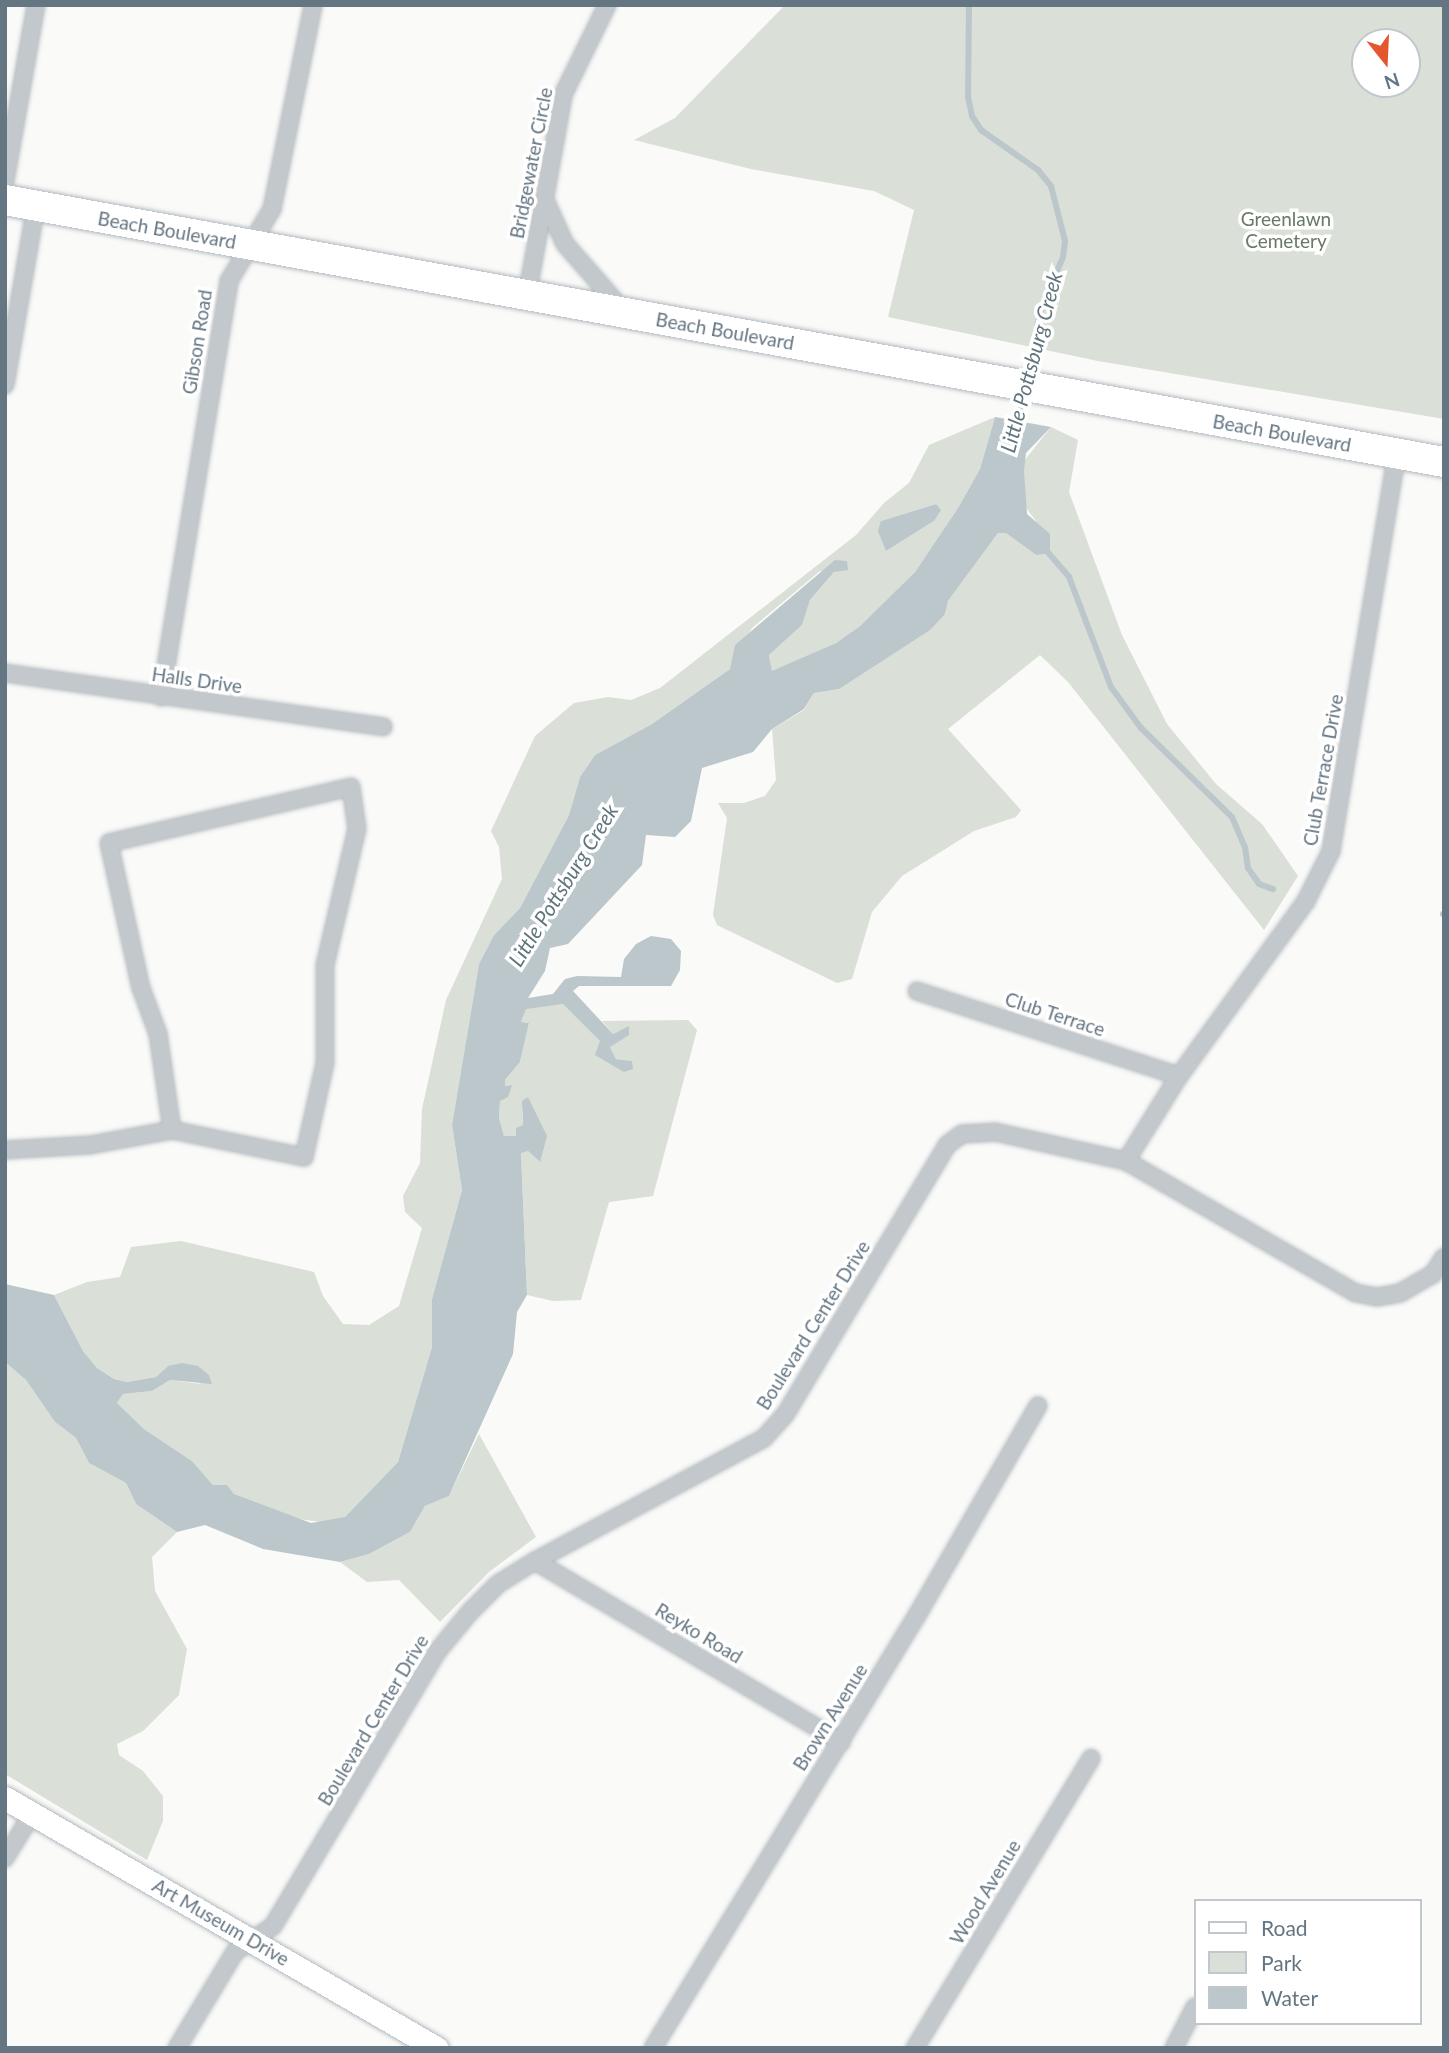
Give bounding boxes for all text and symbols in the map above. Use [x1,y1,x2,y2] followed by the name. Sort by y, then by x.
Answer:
[1351,28,1421,98] north arrow
[1382,68,1403,95] text: N
[505,85,557,241] street label: Bridgewater Circle
[96,207,238,253] street label: Beach Boulevard
[1241,208,1331,252] park label: Greenlawn Cemetery
[995,269,1067,455] water label: Little Pottsburg Creek
[177,288,217,396] street label: Gibson Road
[654,308,796,354] street label: Beach Boulevard
[1211,410,1353,456] street label: Beach Boulevard
[150,662,244,698] street label: Halls Drive
[1298,692,1348,848] street label: Club Terrace Drive
[503,799,623,971] water label: Little Pottsburg Creek
[1002,987,1108,1041] street label: Club Terrace
[751,1236,875,1414] street label: Boulevard Center Drive
[651,1598,747,1668] street label: Reyko Road
[313,1630,433,1810] street label: Boulevard Center Drive
[788,1659,872,1775] street label: Brown Avenue
[945,1835,1025,1949] street label: Wood Avenue
[149,1874,293,1970] street label: Art Museum Drive
[1194,1899,1421,2025] legend
[1261,1915,1308,1940] text: Road
[1261,1950,1302,1975] text: Park
[1261,1985,1318,2010] text: Water

